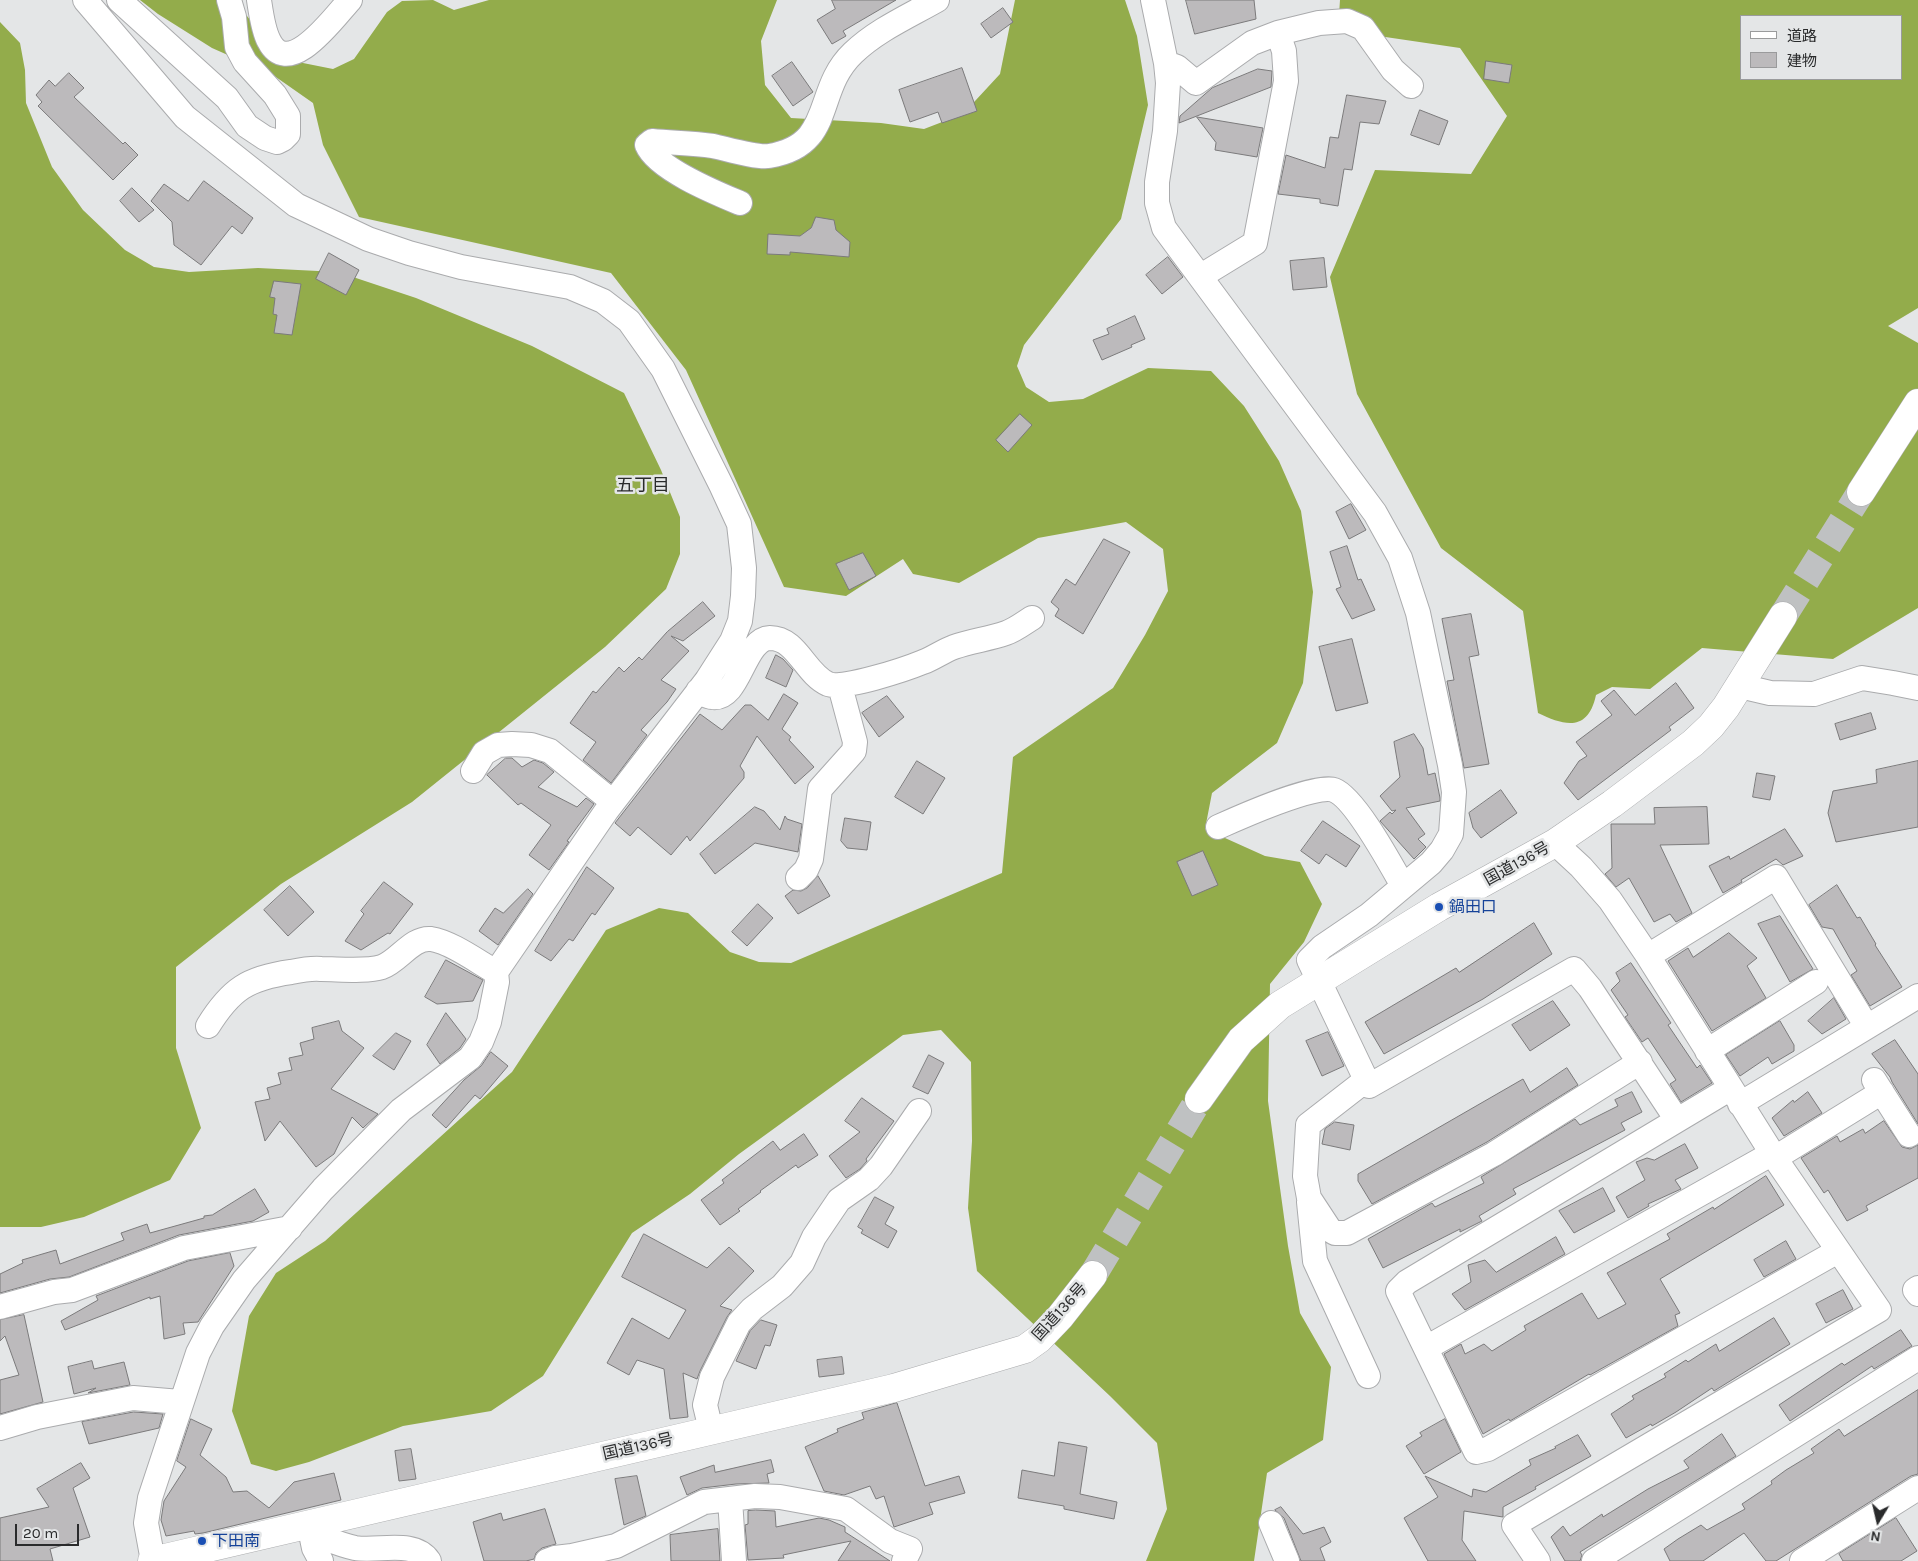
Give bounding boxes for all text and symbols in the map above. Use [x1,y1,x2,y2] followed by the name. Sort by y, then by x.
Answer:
[1740,15,1903,80] legend
[1787,27,1817,45] text: 道路
[1787,52,1817,70] text: 建物
[616,475,670,497] district label: 五丁目
[1481,838,1553,890] street label: 国道136号
[1449,897,1497,917] place label: 鍋田口
[1433,901,1445,913] marker: 鍋田口
[1029,1279,1091,1345] street label: 国道136号
[601,1430,675,1464] street label: 国道136号
[1853,1496,1903,1546] north arrow
[18,1514,81,1546] scale bar
[23,1524,58,1542] text: 20 m
[1869,1527,1882,1545] text: N
[212,1531,260,1551] place label: 下田南
[196,1535,208,1547] marker: 下田南

